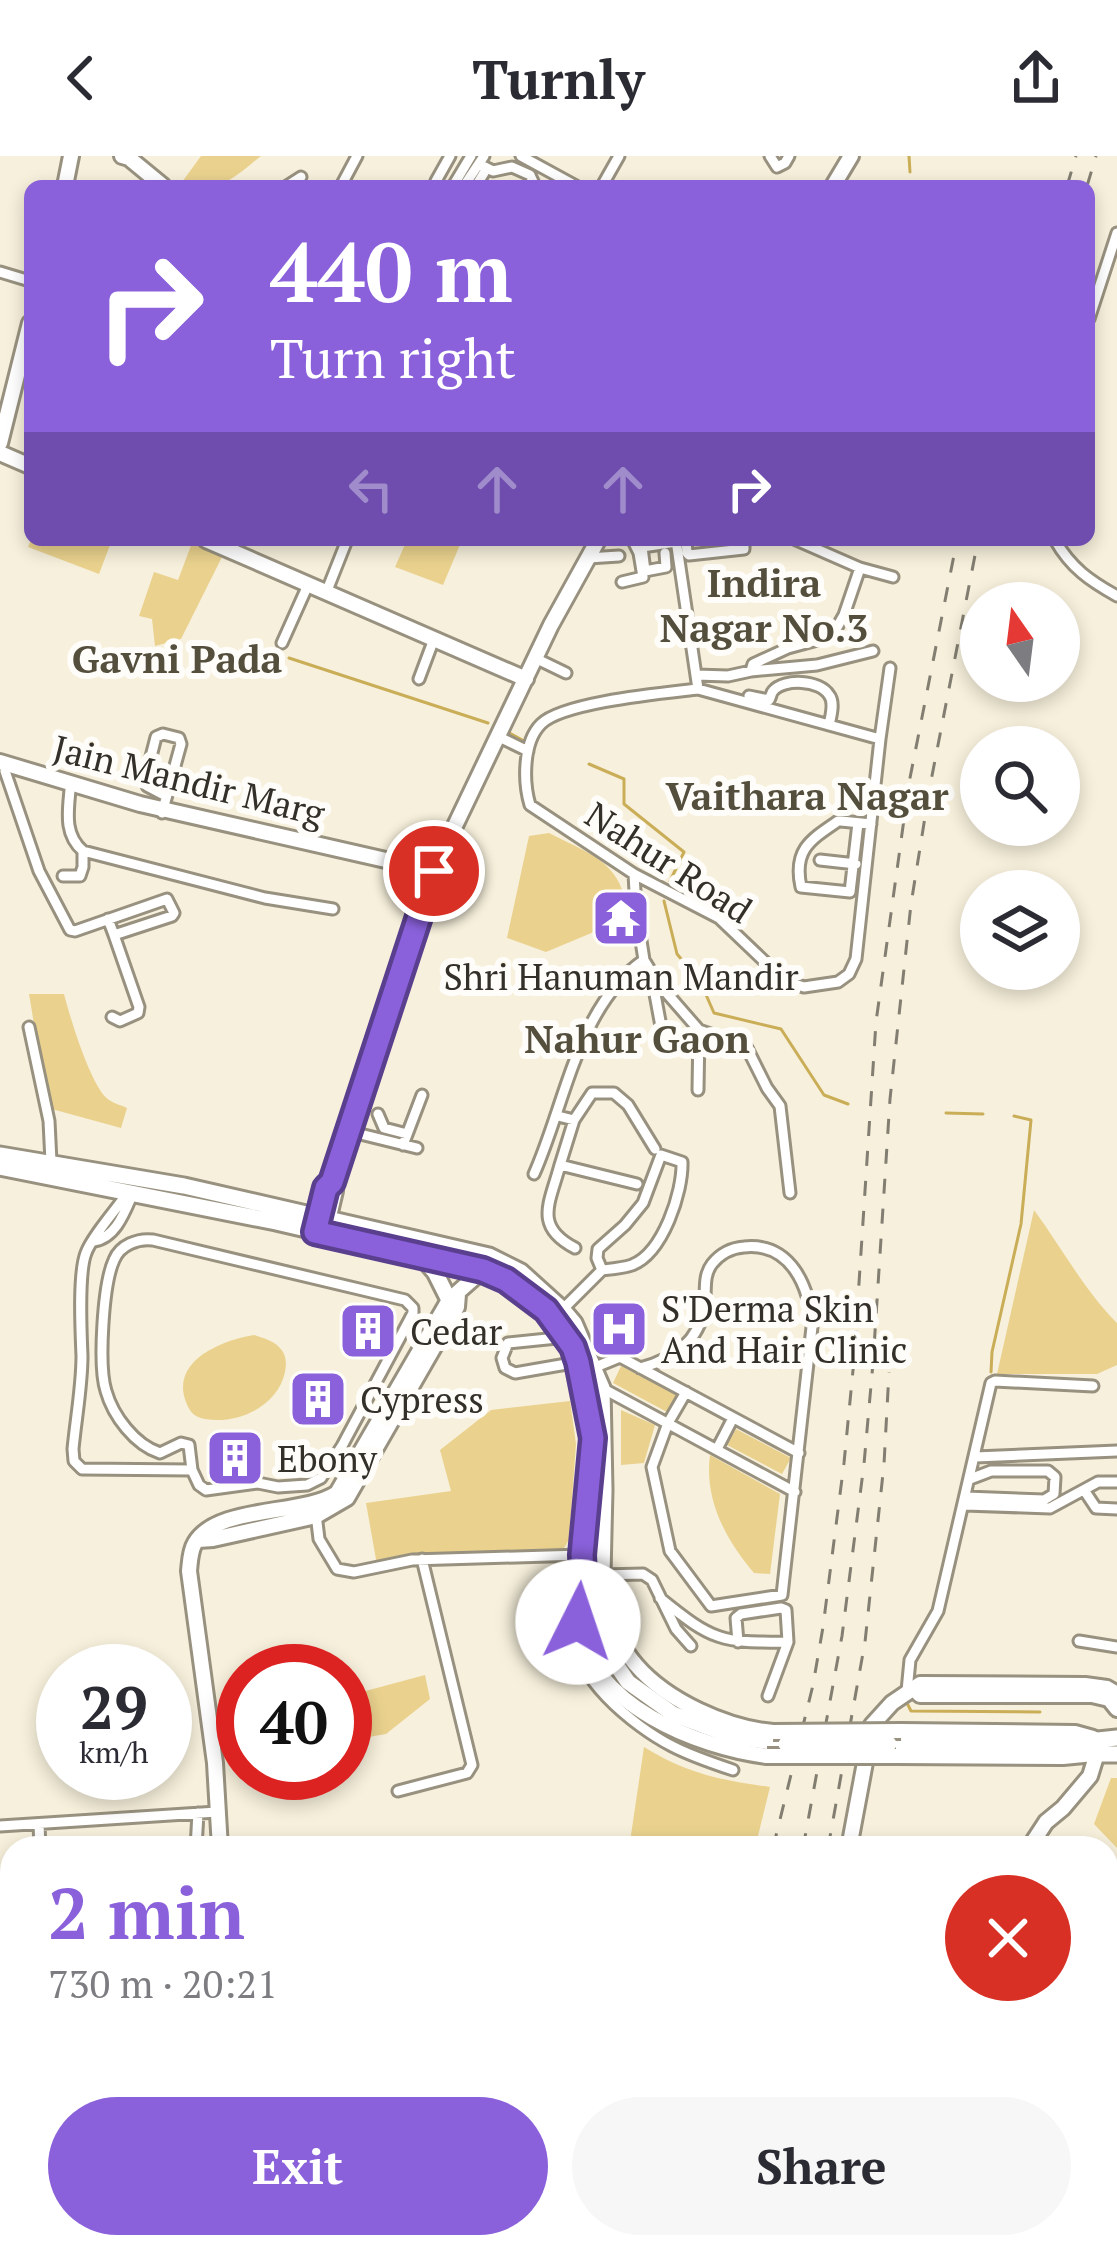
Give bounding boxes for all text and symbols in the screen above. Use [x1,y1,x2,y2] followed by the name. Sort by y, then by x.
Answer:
[472,43,645,114] text: Turnly
[48,45,114,111] icon: back
[1003,45,1069,111] icon: share
[270,215,513,326] text: 440 m
[72,228,228,384] icon: right
[270,322,516,393] text: Turn right
[338,456,404,522] icon: left
[464,456,530,522] icon: ahead
[590,456,656,522] icon: ahead
[716,456,782,522] icon: right
[660,556,868,653] district label: Indira Nagar No.3
[960,582,1080,702] north arrow
[960,582,1080,990] map controls
[72,632,283,684] district label: Gavni Pada
[49,724,330,837] street label: Jain Mandir Marg
[960,726,1080,846] button: search
[666,769,949,821] district label: Vaithara Nagar
[577,791,761,933] street label: Nahur Road
[383,820,485,922] pin
[401,838,467,904] icon: arrive
[960,870,1080,990] button: layers
[590,887,652,949] temple icon: Shri Hanuman Mandir
[443,953,799,1000] place label: Shri Hanuman Mandir
[524,1012,750,1064] district label: Nahur Gaon
[661,1285,907,1373] place label: S'Derma Skin And Hair Clinic
[588,1298,650,1360] hospital icon: S'Derma Skin And Hair Clinic
[337,1300,399,1362] building icon: Cedar
[410,1308,503,1355] place label: Cedar
[287,1368,349,1430] building icon: Cypress
[360,1376,484,1423] place label: Cypress
[204,1427,266,1489] building icon: Ebony
[277,1435,378,1482] place label: Ebony
[515,1559,641,1685] position arrow
[216,1644,372,1800] speed limit sign: 40
[80,1667,148,1746] text: 29
[79,1732,149,1772] text: km/h
[48,1864,245,1960] text: 2 min
[945,1875,1071,2001] button: close
[48,1957,278,2009] text: 730 m · 20:21
[48,2097,548,2235] button: Exit
[572,2097,1071,2235] button: Share

